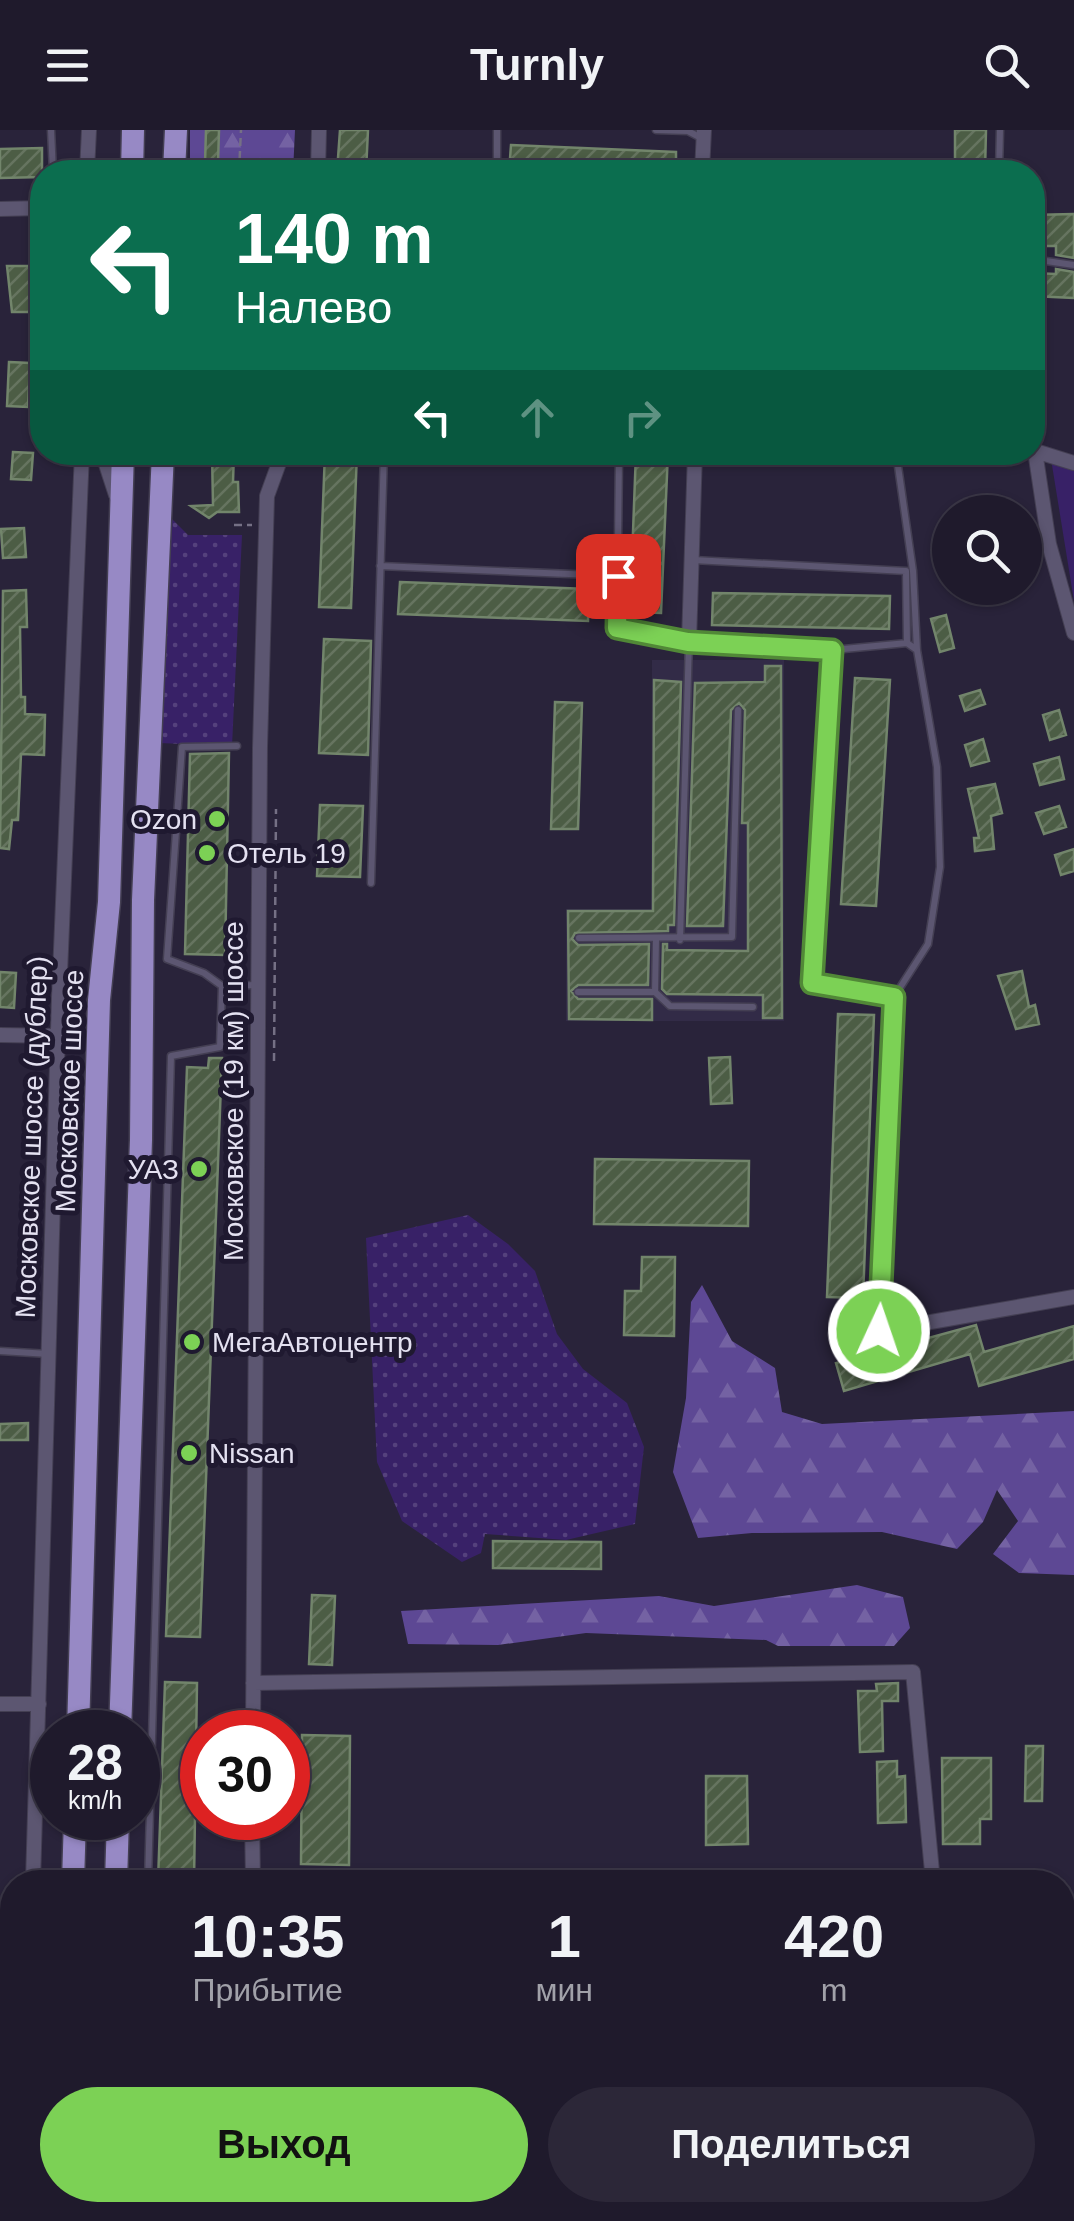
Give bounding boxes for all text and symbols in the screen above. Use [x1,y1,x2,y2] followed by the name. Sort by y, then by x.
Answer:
[40,38,95,93] icon: menu
[979,38,1034,93] icon: search
[470,39,604,90] text: Turnly
[70,200,200,330] icon: left
[235,200,433,278] text: 140 m
[235,282,392,333] text: Налево
[405,390,460,445] icon: left
[510,390,565,445] icon: ahead
[615,390,670,445] icon: right
[932,495,1042,605] map controls
[932,495,1042,605] button: search
[576,534,661,619] pin
[591,549,646,604] icon: arrive
[130,804,197,835] place label: Ozon
[206,808,228,830] marker: Ozon
[227,838,346,869] place label: Отель 19
[196,842,218,864] marker: Отель 19
[218,921,249,1261] street label: Московское (19 км) шоссе
[10,955,53,1319] street label: Московское шоссе (дублер)
[50,969,89,1213] street label: Московское шоссе
[128,1154,179,1185] place label: УАЗ
[188,1158,210,1180] marker: УАЗ
[827,1279,931,1383] position arrow
[212,1327,413,1358] place label: МегаАвтоцентр
[181,1331,203,1353] marker: МегаАвтоцентр
[209,1438,295,1469] place label: Nissan
[178,1442,200,1464] marker: Nissan
[180,1710,310,1840] speed limit sign: 30
[67,1735,123,1791] text: 28
[68,1786,122,1814] text: km/h
[191,1903,344,1970] text: 10:35
[547,1903,581,1970] text: 1
[784,1903,884,1970] text: 420
[193,1972,343,2008] text: Прибытие
[535,1972,593,2008] text: мин
[821,1972,847,2008] text: m
[40,2087,528,2202] button: Выход
[548,2087,1035,2202] button: Поделиться

